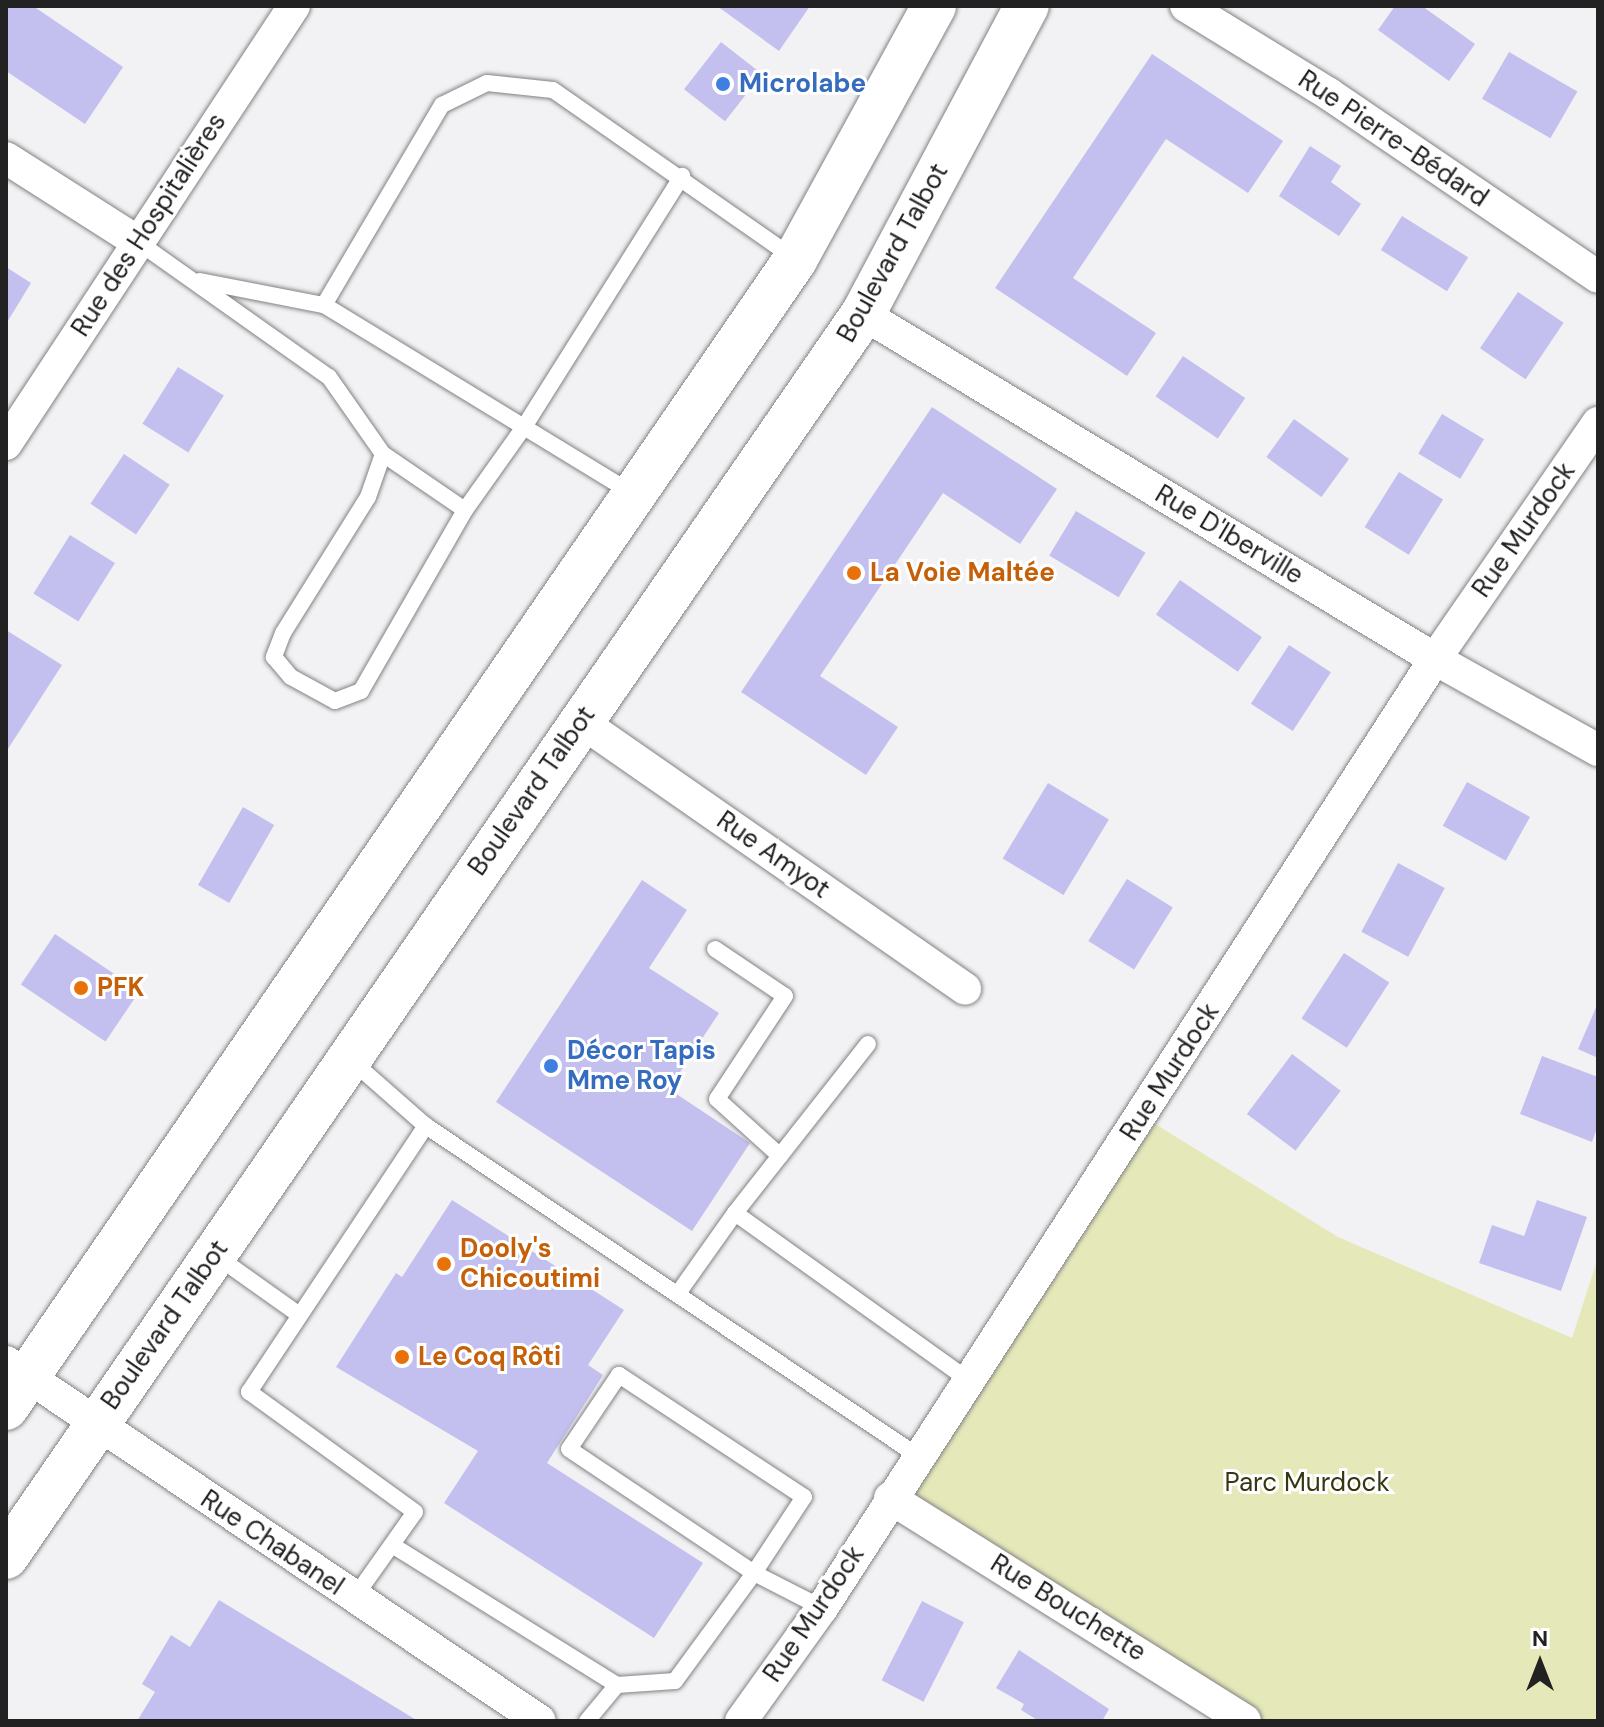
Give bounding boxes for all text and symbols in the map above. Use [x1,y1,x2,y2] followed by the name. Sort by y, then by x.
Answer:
[1292,64,1494,214] street label: Rue Pierre-Bédard
[739,68,866,100] place label: Microlabe
[714,75,732,93] marker: Microlabe
[65,108,233,342] street label: Rue des Hospitalières
[831,158,955,348] street label: Boulevard Talbot
[1466,456,1582,604] street label: Rue Murdock
[1149,479,1309,591] street label: Rue D'Iberville
[870,557,1055,589] place label: La Voie Maltée
[845,564,863,582] marker: La Voie Maltée
[462,700,602,882] street label: Boulevard Talbot
[711,805,835,905] street label: Rue Amyot
[97,972,144,1004] place label: PFK
[72,979,90,997] marker: PFK
[1114,997,1226,1147] street label: Rue Murdock
[567,1035,716,1096] place label: Décor Tapis Mme Roy
[542,1057,560,1075] marker: Décor Tapis Mme Roy
[460,1233,600,1294] place label: Dooly's Chicoutimi
[95,1234,235,1416] street label: Boulevard Talbot
[435,1255,453,1273] marker: Dooly's Chicoutimi
[418,1341,561,1373] place label: Le Coq Rôti
[393,1348,411,1366] marker: Le Coq Rôti
[1224,1467,1390,1499] park label: Parc Murdock
[195,1484,349,1602] street label: Rue Chabanel
[757,1540,871,1688] street label: Rue Murdock
[985,1548,1151,1668] street label: Rue Bouchette
[1500,1623,1580,1703] north arrow
[1532,1624,1548,1653] text: N

